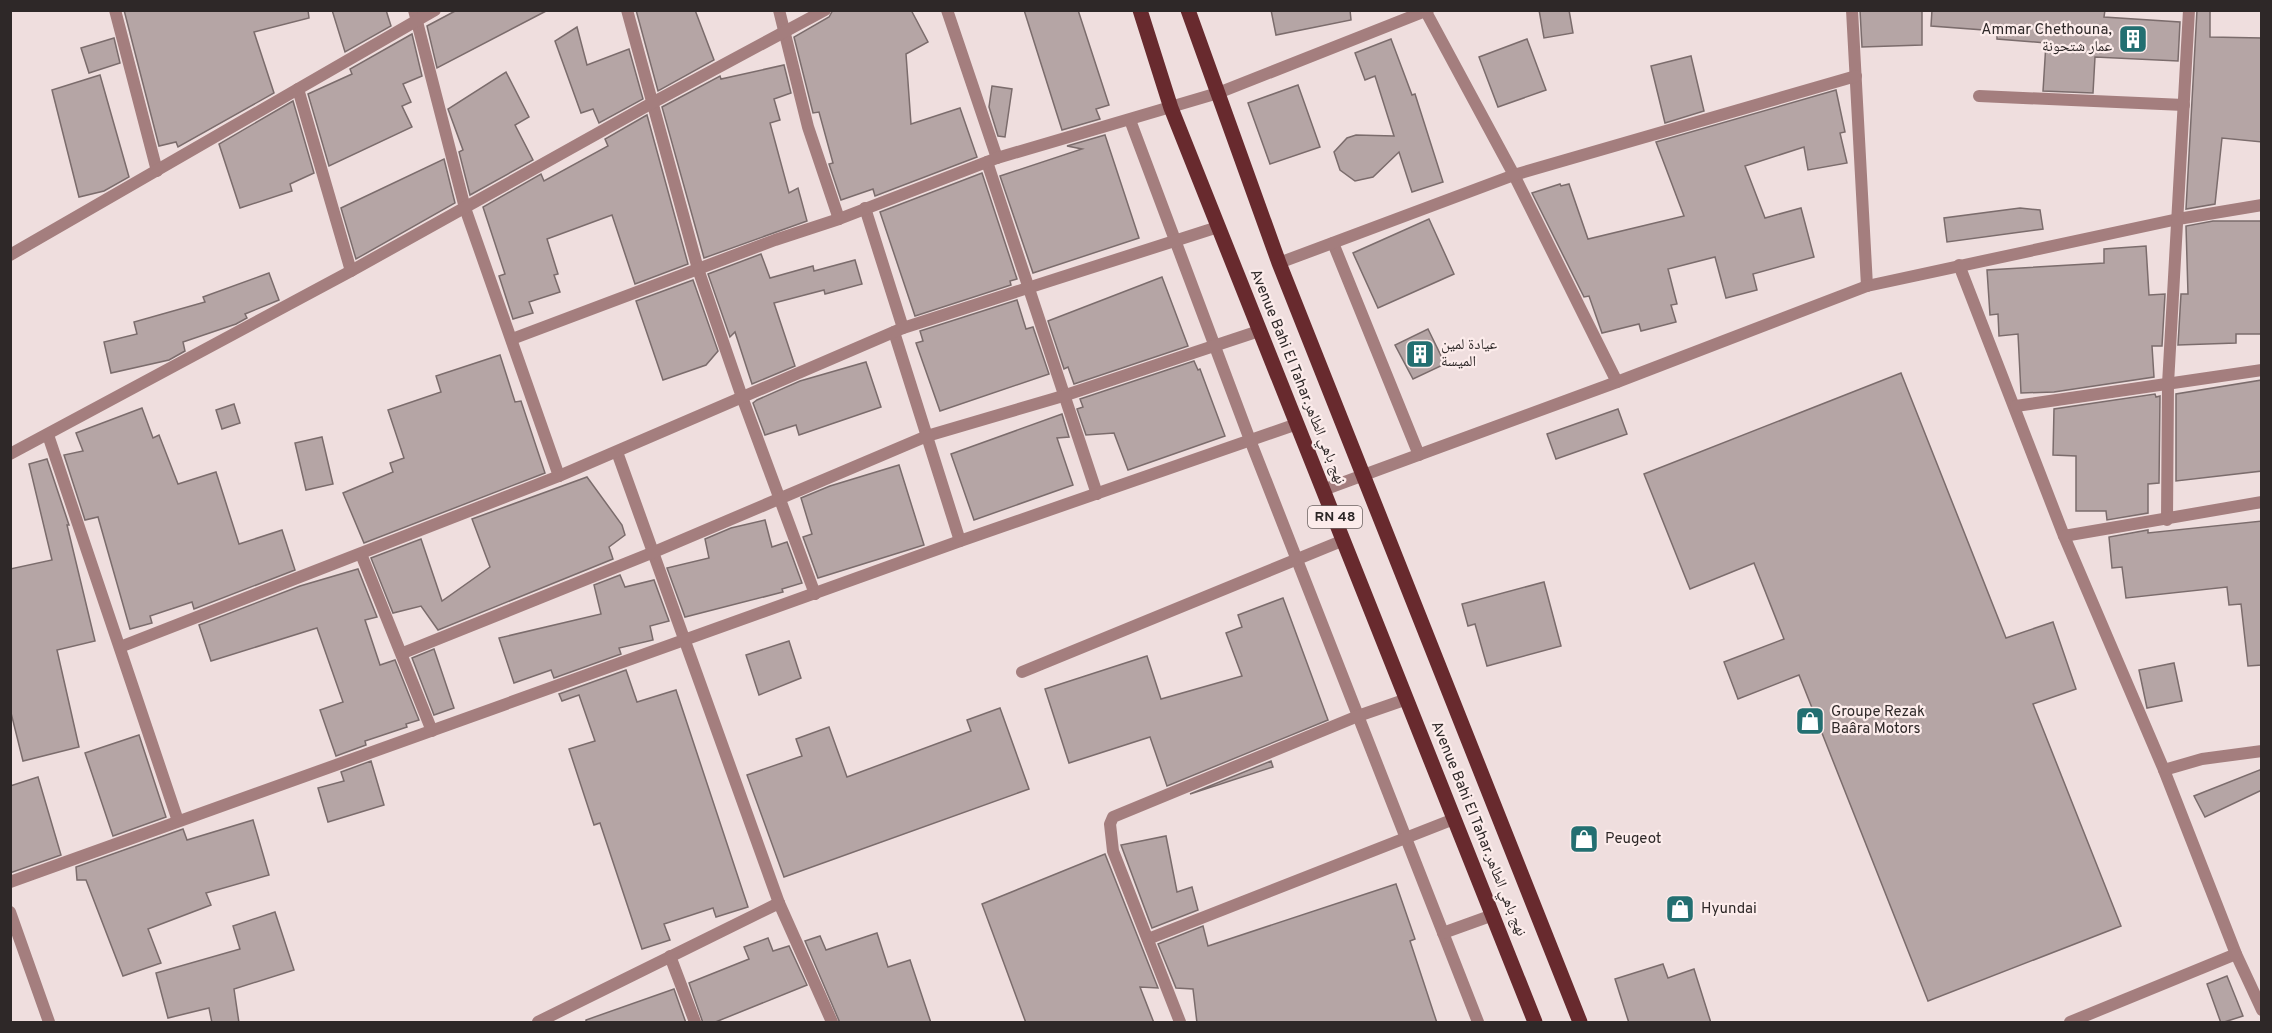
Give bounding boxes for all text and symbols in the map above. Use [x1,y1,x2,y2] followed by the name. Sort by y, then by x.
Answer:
[1981,21,2112,57] place label: Ammar Chethouna, عمار شتحونة
[2117,23,2149,55] building icon: Ammar Chethouna, عمار شتحونة
[1244,267,1349,488] street label: Avenue Bahi El Tahar,نهج باهي الطاهر
[1441,336,1498,372] place label: عيادة لمين الميسة
[1404,338,1436,370] building icon: عيادة لمين الميسة
[1308,506,1362,528] road number: RN 48
[1831,703,1925,739] place label: Groupe Rezak Baâra Motors
[1794,705,1826,737] shop icon: Groupe Rezak Baâra Motors
[1425,719,1530,940] street label: Avenue Bahi El Tahar,نهج باهي الطاهر
[1568,823,1600,855] shop icon: Peugeot
[1605,830,1662,849] place label: Peugeot
[1664,893,1696,925] shop icon: Hyundai
[1701,900,1757,919] place label: Hyundai

